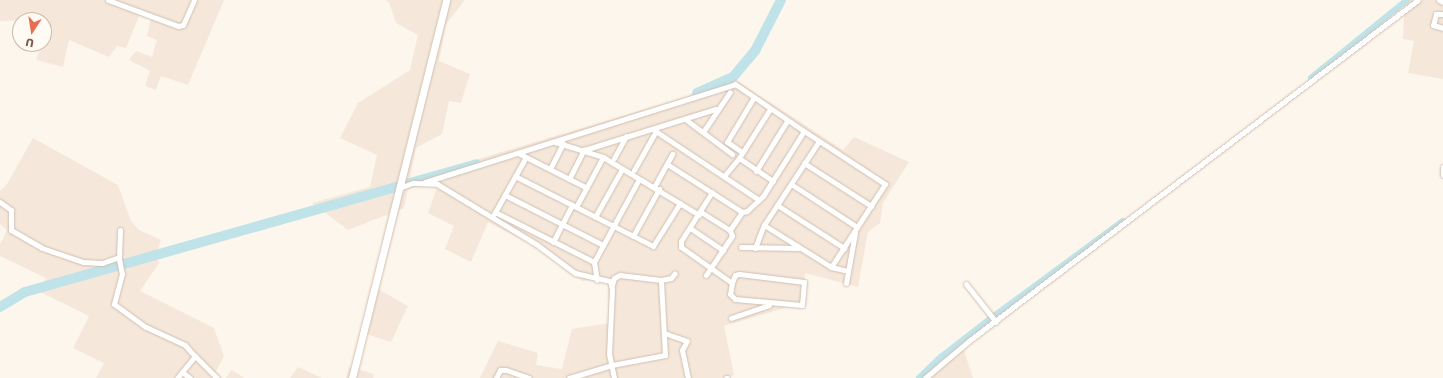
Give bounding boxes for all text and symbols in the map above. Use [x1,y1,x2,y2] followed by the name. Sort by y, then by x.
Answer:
[12,12,52,52] north arrow
[24,36,35,50] text: U

